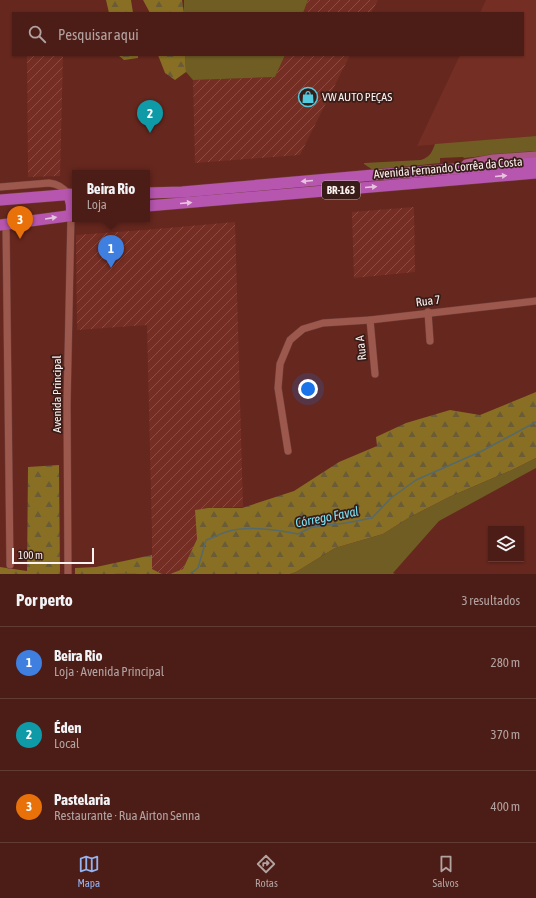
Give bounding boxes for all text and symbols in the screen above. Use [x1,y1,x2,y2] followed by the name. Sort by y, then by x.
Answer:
[12,12,524,56] search box
[26,23,48,45] icon: search
[58,26,139,43] text: Pesquisar aqui
[297,86,319,108] shop icon: VW AUTO PEÇAS
[322,90,392,104] place label: VW AUTO PEÇAS
[137,100,163,133] pin: 2
[373,155,523,181] street label: Avenida Fernando Corrêa da Costa
[72,170,150,222] popup
[495,173,507,180] one-way arrow
[301,178,313,184] one-way arrow
[87,180,135,197] text: Beira Rio
[322,181,360,199] road number: BR-163
[365,184,377,190] one-way arrow
[87,197,107,212] text: Loja
[180,199,192,206] one-way arrow
[7,206,33,239] pin: 3
[45,215,57,221] one-way arrow
[98,235,124,268] pin: 1
[415,293,441,309] street label: Rua 7
[353,335,369,361] street label: Rua A
[50,355,64,433] street label: Avenida Principal
[298,379,318,399] your location
[294,503,360,531] water label: Córrego Faval
[488,526,524,562] map controls
[488,526,524,562] button: layers
[12,546,94,565] scale bar
[18,549,43,561] text: 100 m
[16,590,73,610] text: Por perto
[461,593,520,608] text: 3 resultados
[54,647,103,664] text: Beira Rio
[26,655,32,670] text: 1
[491,655,520,670] text: 280 m
[54,664,164,679] text: Loja · Avenida Principal
[54,719,82,736] text: Éden
[26,727,32,742] text: 2
[491,727,520,742] text: 370 m
[54,736,79,751] text: Local
[54,791,110,808] text: Pastelaria
[26,799,32,814] text: 3
[491,799,520,814] text: 400 m
[54,808,200,823] text: Restaurante · Rua Airton Senna
[77,853,100,889] tab: Mapa
[255,853,278,889] tab: Rotas
[433,853,459,889] tab: Salvos

